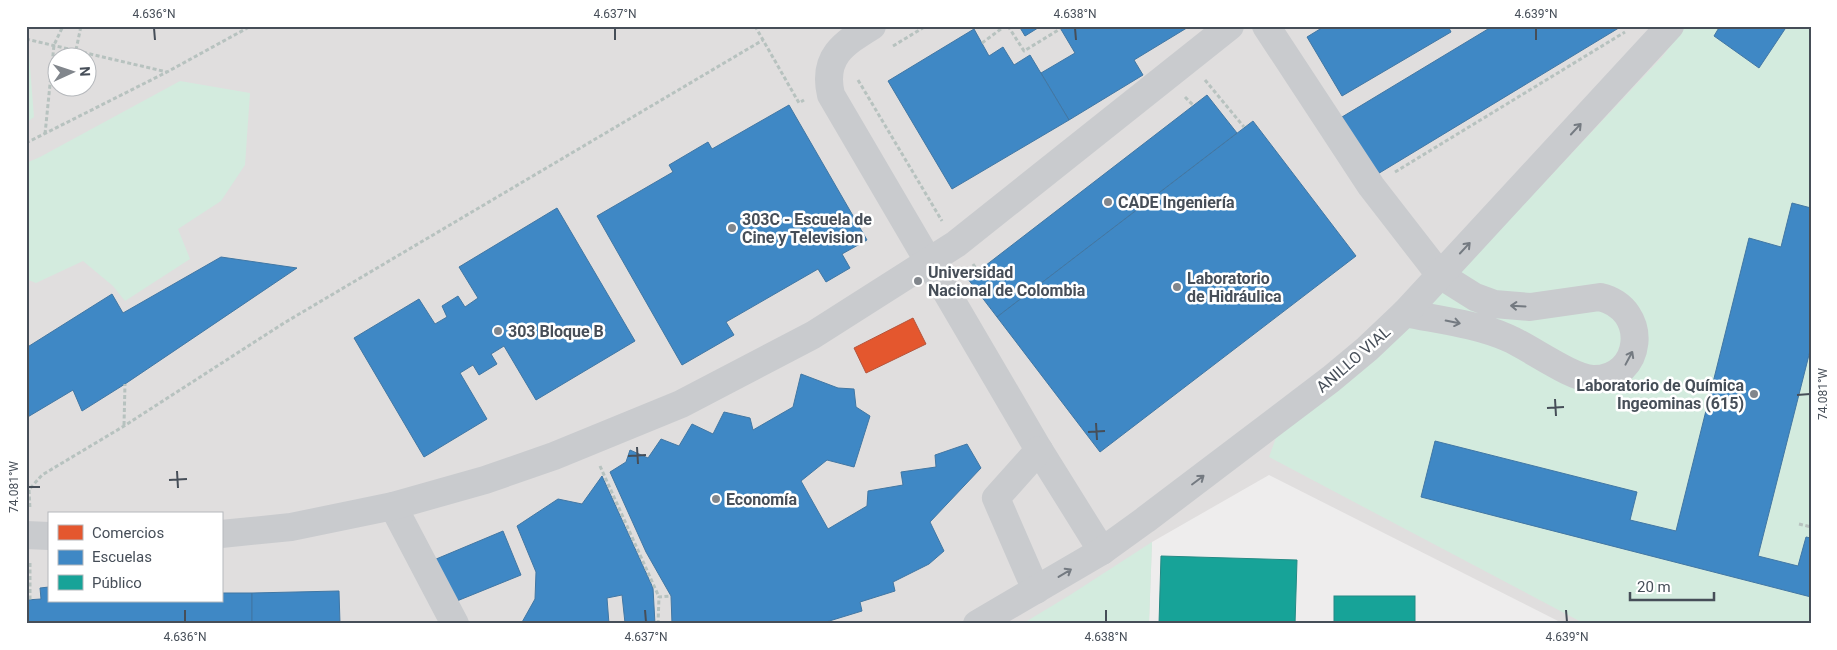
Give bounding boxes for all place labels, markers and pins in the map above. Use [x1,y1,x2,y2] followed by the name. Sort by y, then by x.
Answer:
[1118,193,1235,212] place label: CADE Ingeniería
[1102,196,1114,208] marker: CADE Ingeniería
[742,210,872,247] place label: 303C - Escuela de Cine y Television
[726,222,738,234] marker: 303C - Escuela de Cine y Television
[928,263,1086,300] place label: Universidad Nacional de Colombia
[1187,269,1282,306] place label: Laboratorio de Hidráulica
[912,275,924,287] marker: Universidad Nacional de Colombia
[1171,281,1183,293] marker: Laboratorio de Hidráulica
[508,322,604,341] place label: 303 Bloque B
[492,325,504,337] marker: 303 Bloque B
[1576,376,1744,413] place label: Laboratorio de Química Ingeominas (615)
[1748,388,1760,400] marker: Laboratorio de Química Ingeominas (615)
[726,490,797,509] place label: Economía
[710,493,722,505] marker: Economía

